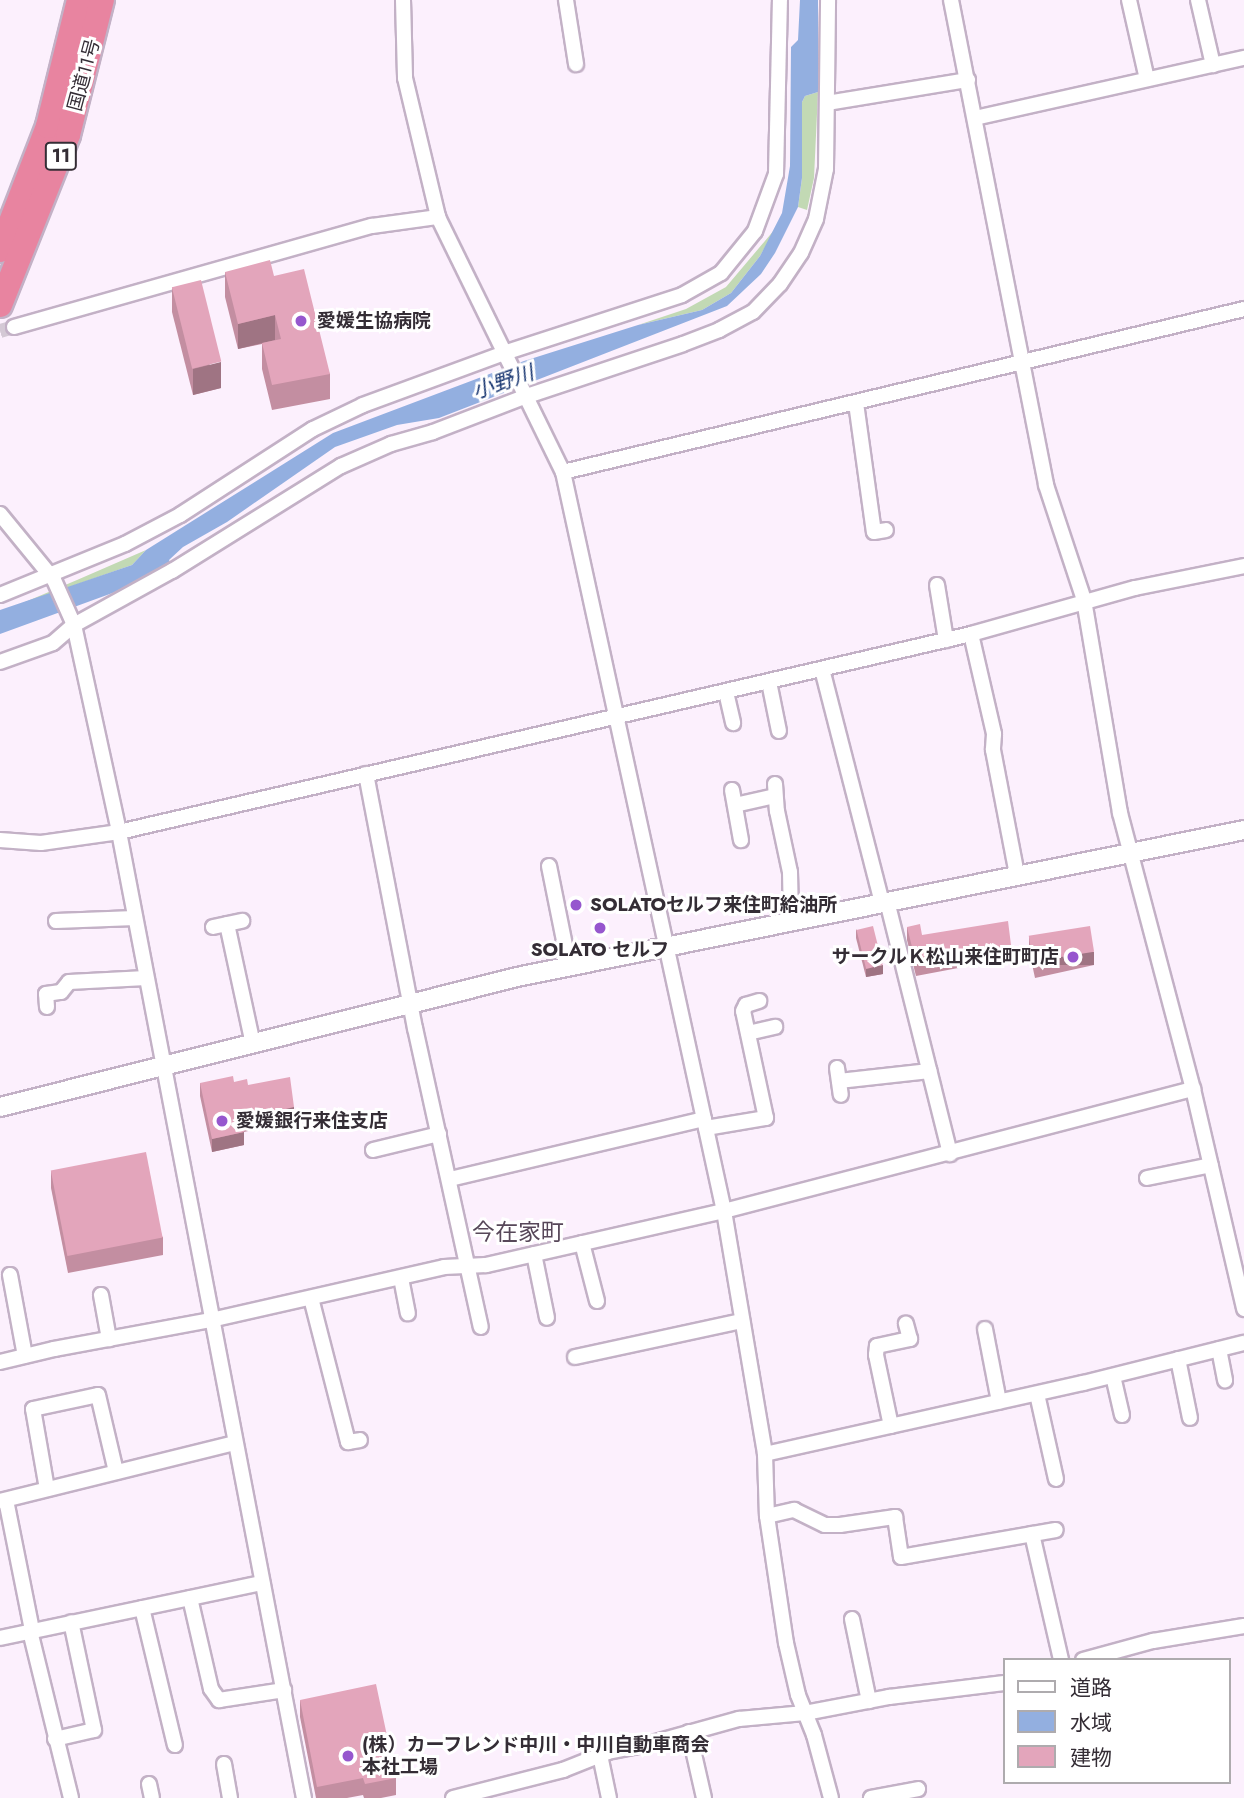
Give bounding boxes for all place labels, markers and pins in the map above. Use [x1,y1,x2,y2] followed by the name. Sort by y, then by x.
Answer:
[317,310,431,332] place label: 愛媛生協病院
[291,311,311,331] marker: 愛媛生協病院
[590,894,837,916] place label: SOLATOセルフ来住町給油所
[568,897,584,913] marker: SOLATOセルフ来住町給油所
[592,920,608,936] marker: SOLATO セルフ
[531,939,669,961] place label: SOLATO セルフ
[831,946,1059,968] place label: サークルＫ松山来住町町店
[1065,949,1081,965] marker: サークルＫ松山来住町町店
[236,1110,388,1132] place label: 愛媛銀行来住支店
[214,1113,230,1129] marker: 愛媛銀行来住支店
[362,1734,710,1778] place label: (株）カーフレンド中川・中川自動車商会 本社工場
[340,1748,356,1764] marker: (株）カーフレンド中川・中川自動車商会 本社工場

